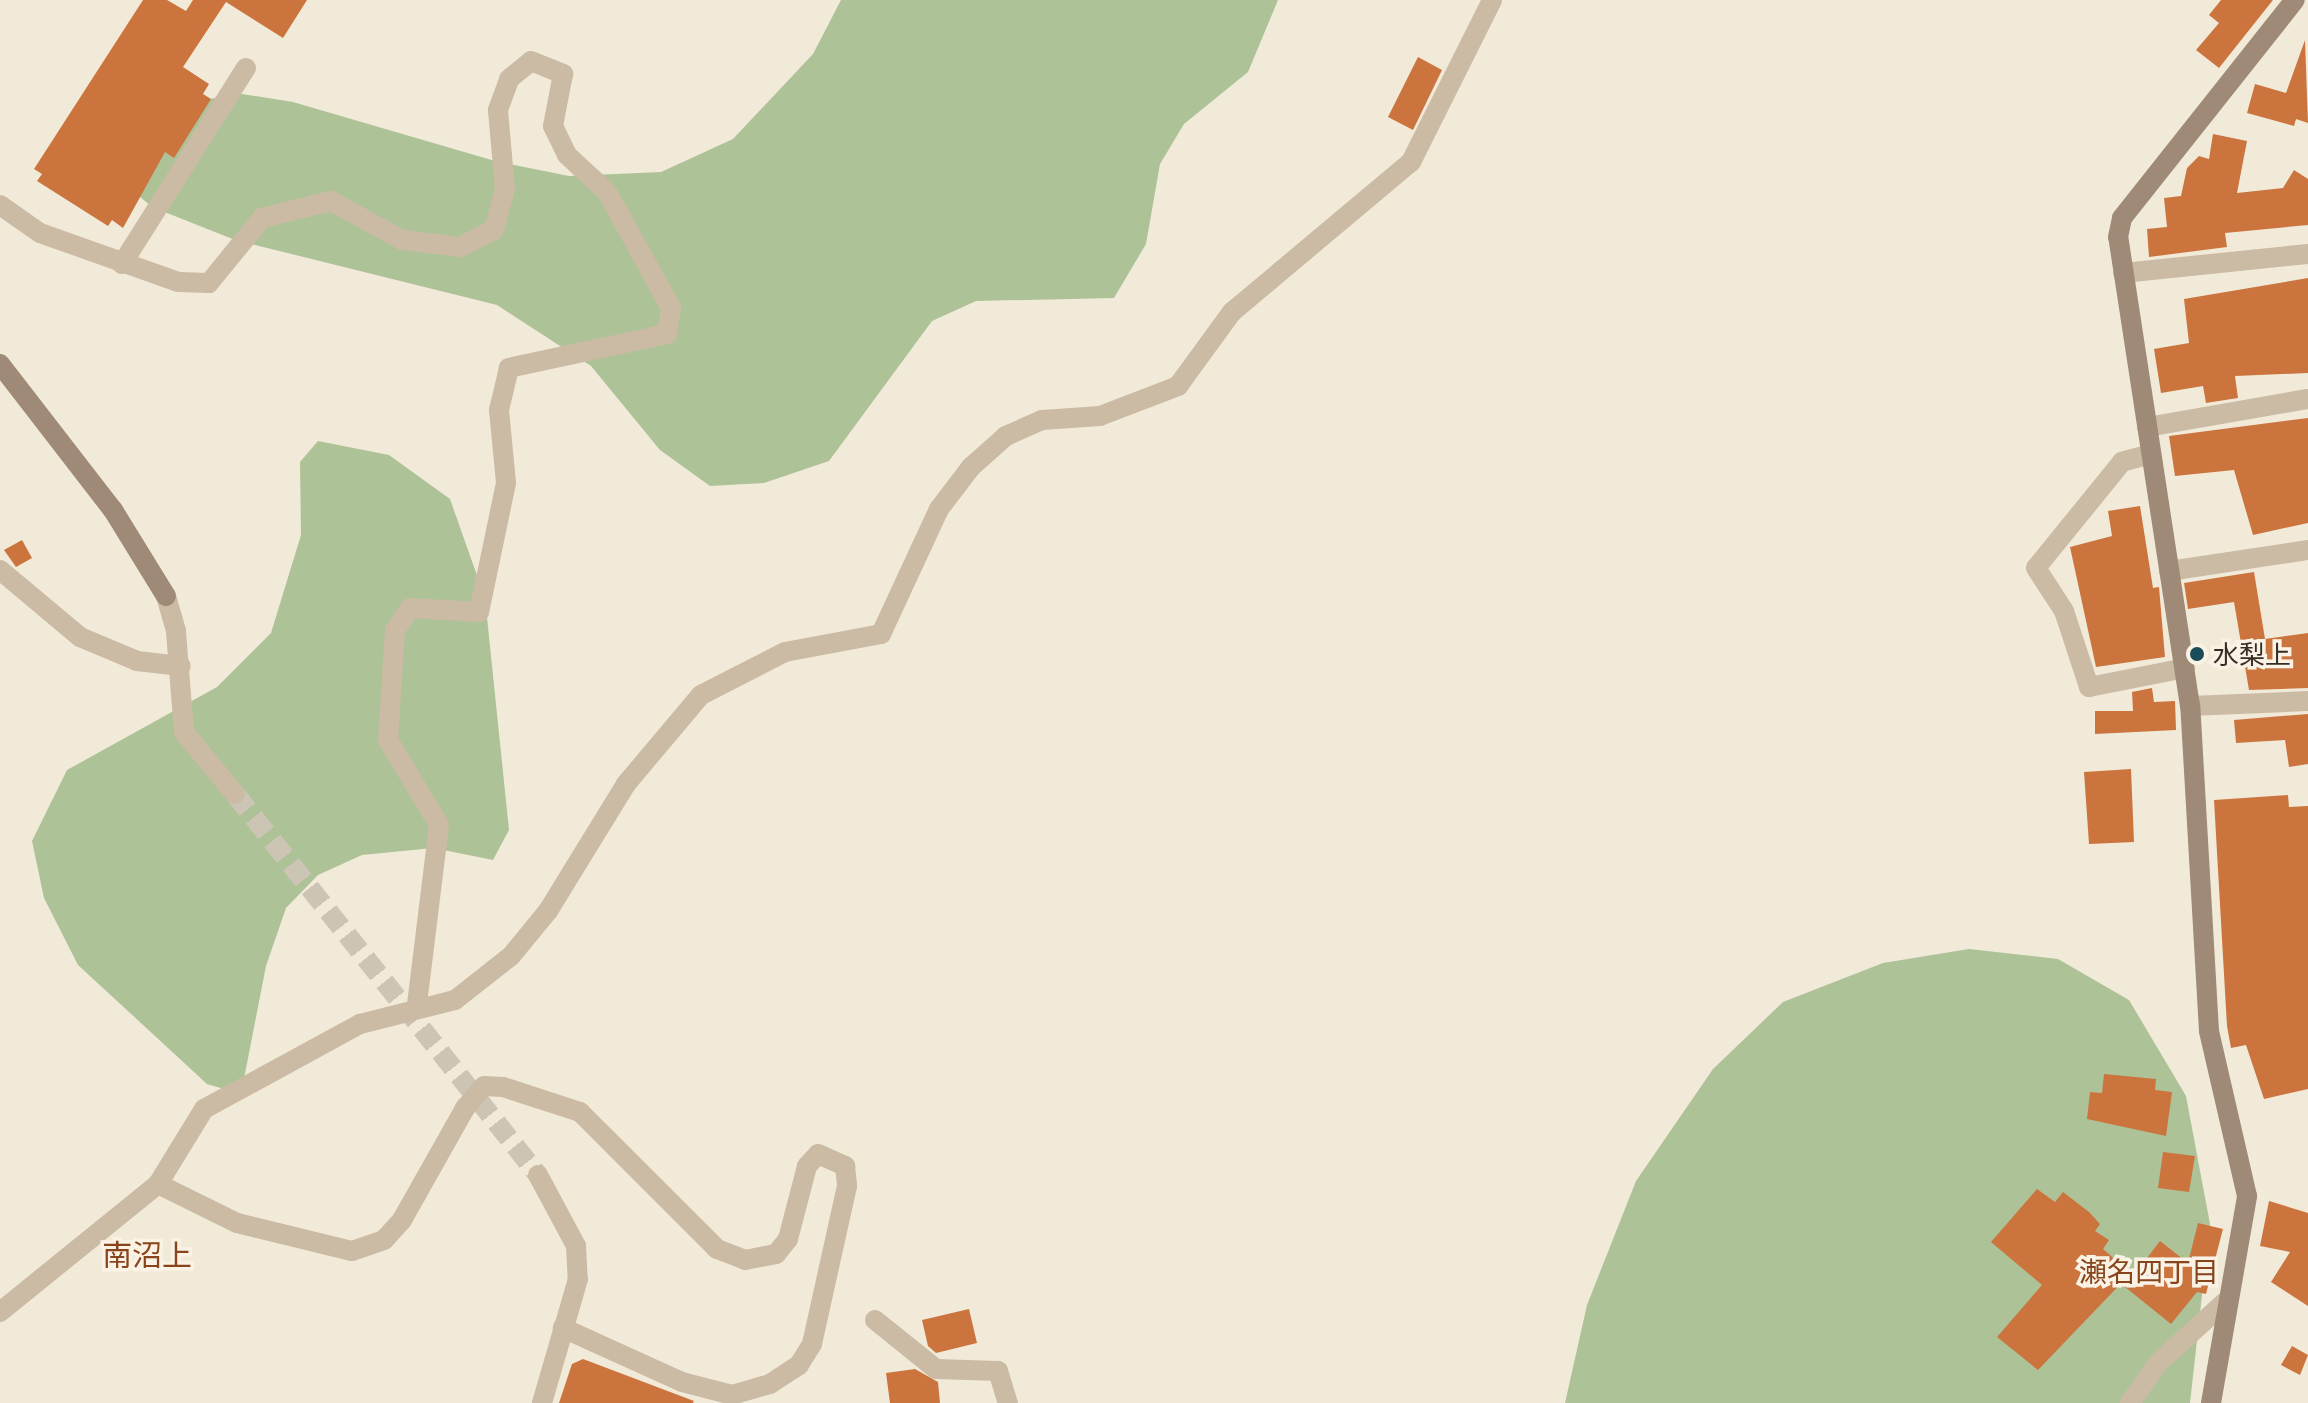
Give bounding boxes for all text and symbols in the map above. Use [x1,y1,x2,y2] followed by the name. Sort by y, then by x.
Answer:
[2213,638,2291,670] place label: 水梨上
[2188,645,2206,663] marker: 水梨上
[102,1236,192,1272] district label: 南沼上
[2079,1254,2219,1288] district label: 瀬名四丁目

